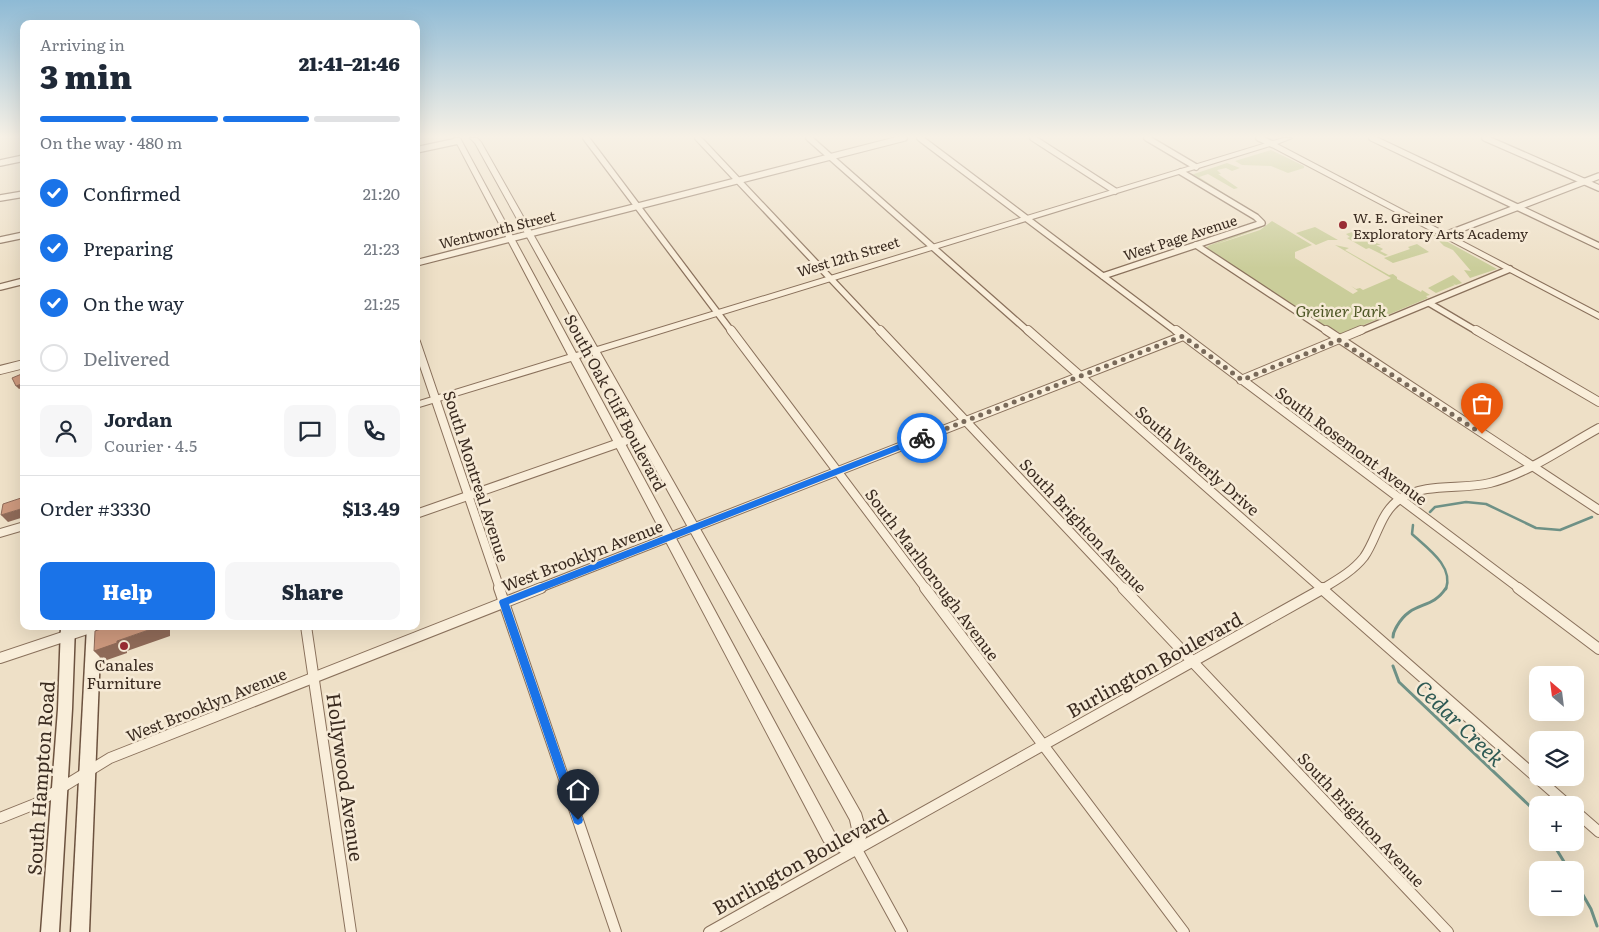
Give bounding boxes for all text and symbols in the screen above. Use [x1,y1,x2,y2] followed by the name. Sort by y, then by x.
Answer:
[40,32,125,56] text: Arriving in
[299,49,400,77] text: 21:41–21:46
[40,51,132,99] text: 3 min
[40,130,182,154] text: On the way · 480 m
[40,179,68,207] icon: check
[83,179,181,207] text: Confirmed
[363,181,400,205] text: 21:20
[437,205,558,253] street label: Wentworth Street
[1353,207,1529,243] place label: W. E. Greiner Exploratory Arts Academy
[1121,209,1239,265] street label: West Page Avenue
[1337,219,1349,231] marker: W. E. Greiner Exploratory Arts Academy
[794,231,902,281] street label: West 12th Street
[40,234,68,262] icon: check
[83,234,173,262] text: Preparing
[363,236,400,260] text: 21:23
[40,289,68,317] icon: check
[83,289,184,317] text: On the way
[364,291,400,315] text: 21:25
[1296,298,1387,322] park label: Greiner Park
[559,309,673,495] street label: South Oak Cliff Boulevard
[83,344,170,372] text: Delivered
[1271,380,1433,510] street label: South Rosemont Avenue
[1461,383,1503,434] pin
[438,387,516,565] street label: South Montreal Avenue
[1468,390,1496,418] icon: bag
[1131,399,1265,521] street label: South Waverly Drive
[40,405,92,457] button: person
[104,405,173,433] text: Jordan
[284,405,336,457] button: chat
[348,405,400,457] button: phone
[897,413,947,463] courier
[908,424,936,452] icon: bike
[104,433,197,457] text: Courier · 4.5
[1015,452,1153,598] street label: South Brighton Avenue
[860,483,1006,665] street label: South Marlborough Avenue
[40,494,151,522] text: Order #3330
[342,494,400,522] text: $13.49
[498,513,666,597] street label: West Brooklyn Avenue
[40,562,215,620] button: Help
[225,562,400,620] button: Share
[1061,604,1247,724] street label: Burlington Boulevard
[118,640,130,652] marker: Canales Furniture
[87,652,161,694] place label: Canales Furniture
[122,661,290,747] street label: West Brooklyn Avenue
[1529,666,1584,721] north arrow
[1529,666,1584,916] map controls
[1410,672,1513,773] water label: Cedar Creek
[19,680,61,876] street label: South Hampton Road
[320,691,372,863] street label: Hollywood Avenue
[1529,731,1584,786] button: layers
[1293,746,1431,892] street label: South Brighton Avenue
[557,769,599,820] pin
[564,776,592,804] icon: home
[1529,796,1584,851] button: +
[707,801,893,921] street label: Burlington Boulevard
[1529,861,1584,916] button: −

